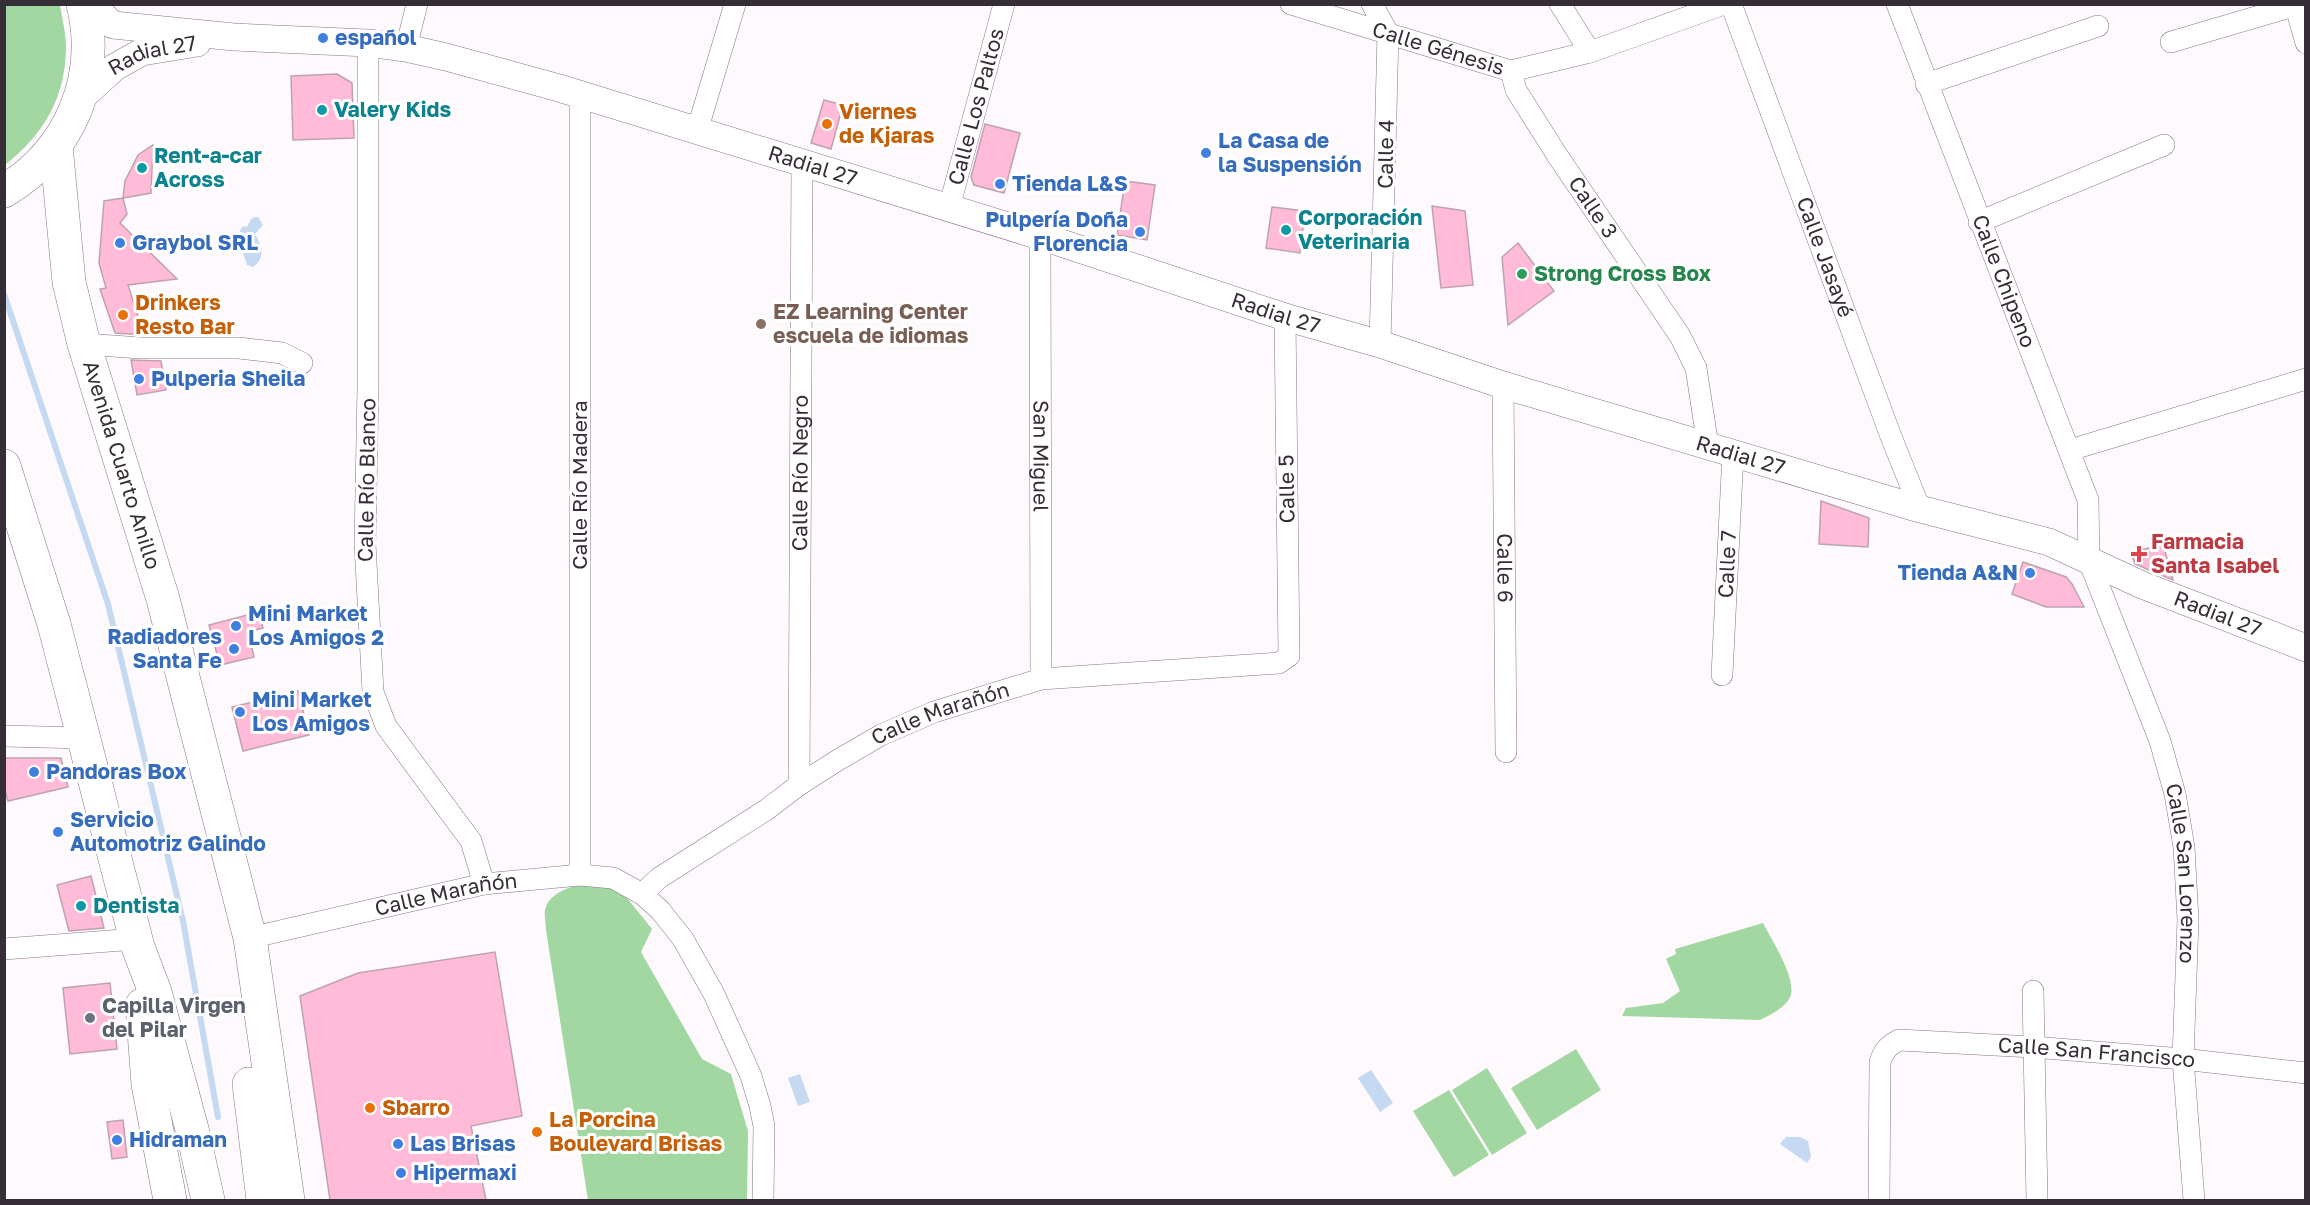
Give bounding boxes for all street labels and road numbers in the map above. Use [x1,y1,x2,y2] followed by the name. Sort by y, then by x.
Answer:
[1369,16,1508,80] street label: Calle Génesis
[942,25,1009,188] street label: Calle Los Paltos
[103,29,198,80] street label: Radial 27
[1371,119,1399,189] street label: Calle 4
[765,139,861,191] street label: Radial 27
[1563,171,1624,243] street label: Calle 3
[1791,193,1860,321] street label: Calle Jasayé
[1967,211,2042,351] street label: Calle Chipeno
[1228,286,1323,338] street label: Radial 27
[78,357,167,572] street label: Avenida Cuarto Anillo
[786,395,813,551] street label: Calle Río Negro
[352,398,380,562] street label: Calle Río Blanco
[566,400,592,570] street label: Calle Río Madera
[1028,400,1055,512] street label: San Miguel
[1693,429,1788,480] street label: Radial 27
[1272,454,1300,524] street label: Calle 5
[1712,529,1741,599] street label: Calle 7
[1492,533,1519,603] street label: Calle 6
[2170,585,2265,642] street label: Radial 27
[866,676,1012,750] street label: Calle Marañón
[2161,780,2202,964] street label: Calle San Lorenzo
[372,867,518,921] street label: Calle Marañón
[1997,1031,2197,1072] street label: Calle San Francisco

